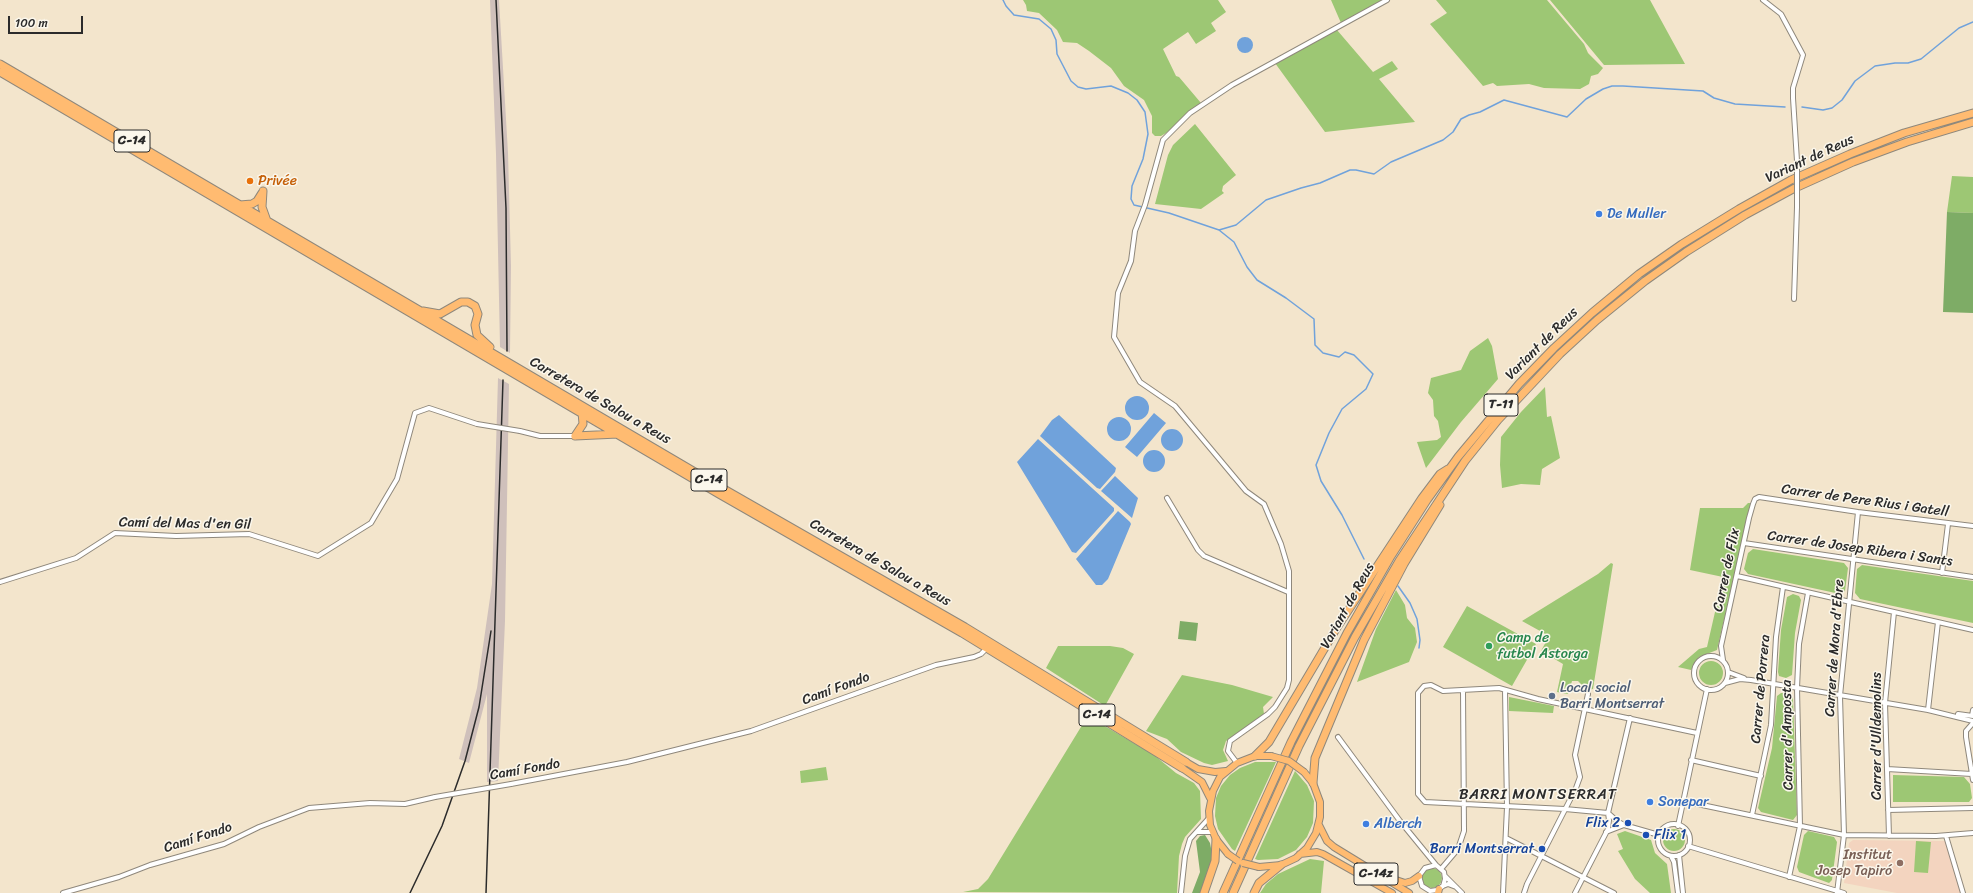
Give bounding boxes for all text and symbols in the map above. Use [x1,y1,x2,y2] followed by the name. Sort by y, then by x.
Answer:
[10,8,85,34] scale bar
[15,12,48,34] text: 100 m
[114,130,150,152] road number: C-14
[1763,131,1857,187] street label: Variant de Reus
[258,173,297,189] place label: Privée
[245,176,255,186] marker: Privée
[1607,206,1666,222] place label: De Muller
[1594,209,1604,219] marker: De Muller
[1502,304,1582,384] street label: Variant de Reus
[527,354,673,448] street label: Carretera de Salou a Reus
[1484,394,1518,416] road number: T-11
[691,469,727,491] road number: C-14
[1780,481,1950,521] street label: Carrer de Pere Rius i Gatell
[119,514,251,534] street label: Camí del Mas d'en Gil
[807,516,953,610] street label: Carretera de Salou a Reus
[1710,527,1744,613] street label: Carrer de Flix
[1766,528,1954,570] street label: Carrer de Josep Ribera i Sants
[1317,560,1379,652] street label: Variant de Reus
[1822,579,1848,717] street label: Carrer de Mora d'Ebre
[1497,630,1588,662] place label: Camp de futbol Astorga
[1748,634,1774,744] street label: Carrer de Porrera
[1484,641,1494,651] marker: Camp de futbol Astorga
[800,669,872,709] street label: Camí Fondo
[1869,672,1885,800] street label: Carrer d'Ulldemolins
[1560,680,1664,712] place label: Local social Barri Montserrat
[1779,680,1797,790] street label: Carrer d'Amposta
[1547,691,1557,701] marker: Local social Barri Montserrat
[1079,704,1115,726] road number: C-14
[489,756,561,784] street label: Camí Fondo
[1460,786,1616,804] district label: BARRI MONTSERRAT
[1658,794,1709,810] place label: Sonepar
[1645,797,1655,807] marker: Sonepar
[1586,815,1620,831] place label: Flix 2
[1374,816,1422,832] place label: Alberch
[1623,818,1633,828] marker: Flix 2
[162,819,234,857] street label: Camí Fondo
[1361,819,1371,829] marker: Alberch
[1654,827,1686,843] place label: Flix 1
[1641,830,1651,840] marker: Flix 1
[1430,841,1534,857] place label: Barri Montserrat
[1537,844,1547,854] marker: Barri Montserrat
[1816,847,1892,880] place label: Institut Josep Tapiró
[1895,858,1905,868] marker: Institut Josep Tapiró
[1354,863,1398,885] road number: C-14z

